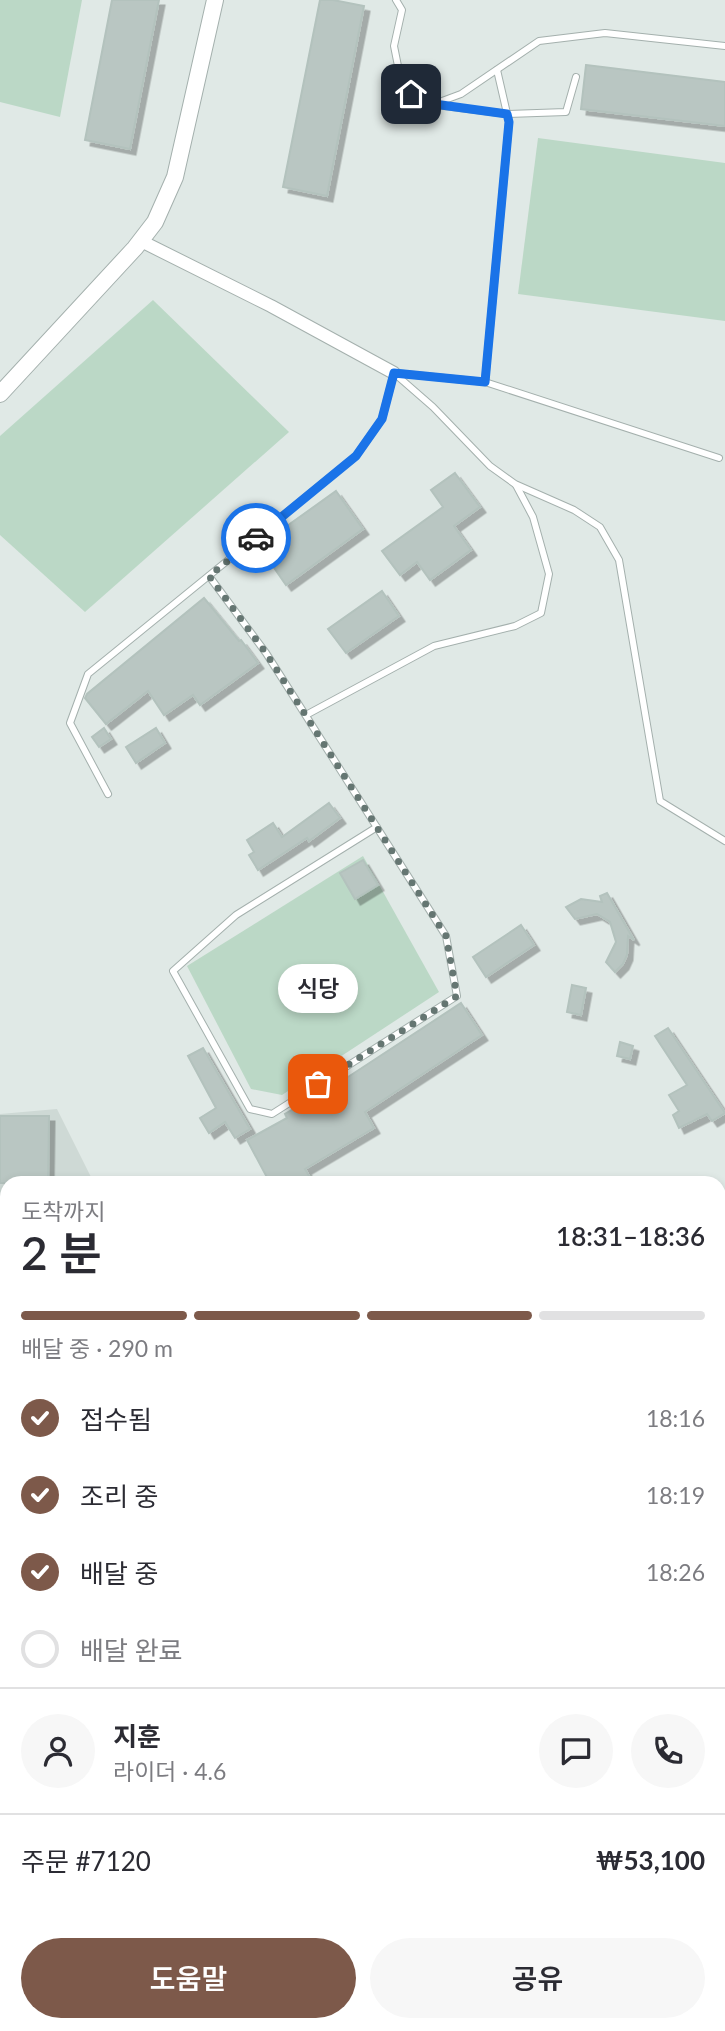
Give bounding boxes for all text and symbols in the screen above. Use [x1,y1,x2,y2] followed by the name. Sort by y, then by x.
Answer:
[381,64,441,124] pin
[392,75,430,113] icon: home
[221,503,291,573] courier
[237,519,275,557] icon: car
[278,965,358,1014] callout: 식당
[297,974,339,1002] text: 식당
[288,1054,348,1114] pin
[299,1065,337,1103] icon: bag
[21,1197,106,1225] text: 도착까지
[556,1220,705,1252] text: 18:31–18:36
[21,1225,101,1280] text: 2 분
[21,1334,173,1362] text: 배달 중 · 290 m
[21,1399,59,1437] icon: check
[80,1403,152,1435] text: 접수됨
[646,1404,705,1432] text: 18:16
[21,1476,59,1514] icon: check
[80,1480,158,1512] text: 조리 중
[646,1481,705,1509] text: 18:19
[21,1553,59,1591] icon: check
[80,1557,158,1589] text: 배달 중
[646,1558,705,1586] text: 18:26
[80,1634,182,1666] text: 배달 완료
[21,1714,95,1788] button: person
[539,1714,613,1788] button: chat
[631,1714,705,1788] button: phone
[113,1720,161,1752] text: 지훈
[113,1757,226,1785] text: 라이더 · 4.6
[595,1844,705,1876] text: ₩53,100
[21,1845,151,1877] text: 주문 #7120
[21,1938,356,2018] button: 도움말
[370,1938,705,2018] button: 공유

